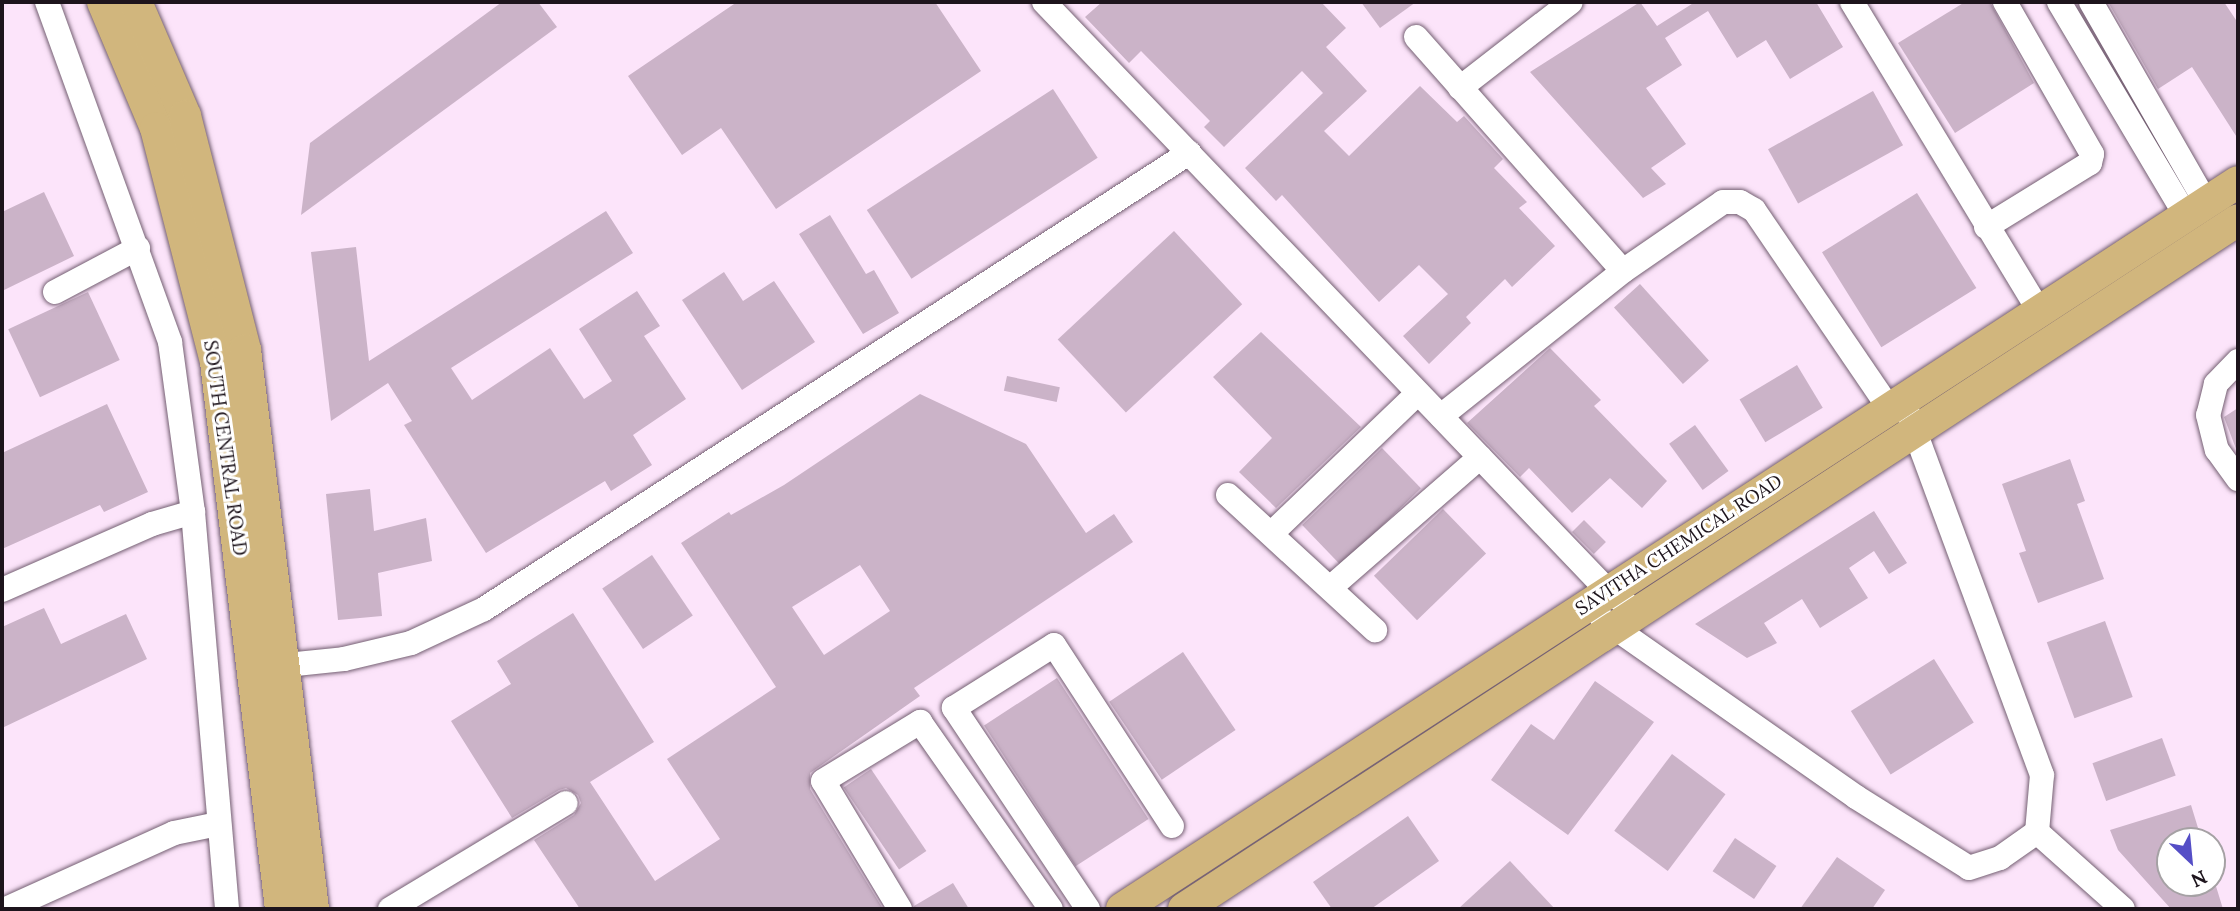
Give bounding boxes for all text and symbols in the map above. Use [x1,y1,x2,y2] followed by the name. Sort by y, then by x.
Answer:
[199,339,251,557] street label: SOUTH CENTRAL ROAD
[1571,470,1787,620] street label: SAVITHA CHEMICAL ROAD
[2156,827,2226,897] north arrow
[2187,865,2211,893] text: N

